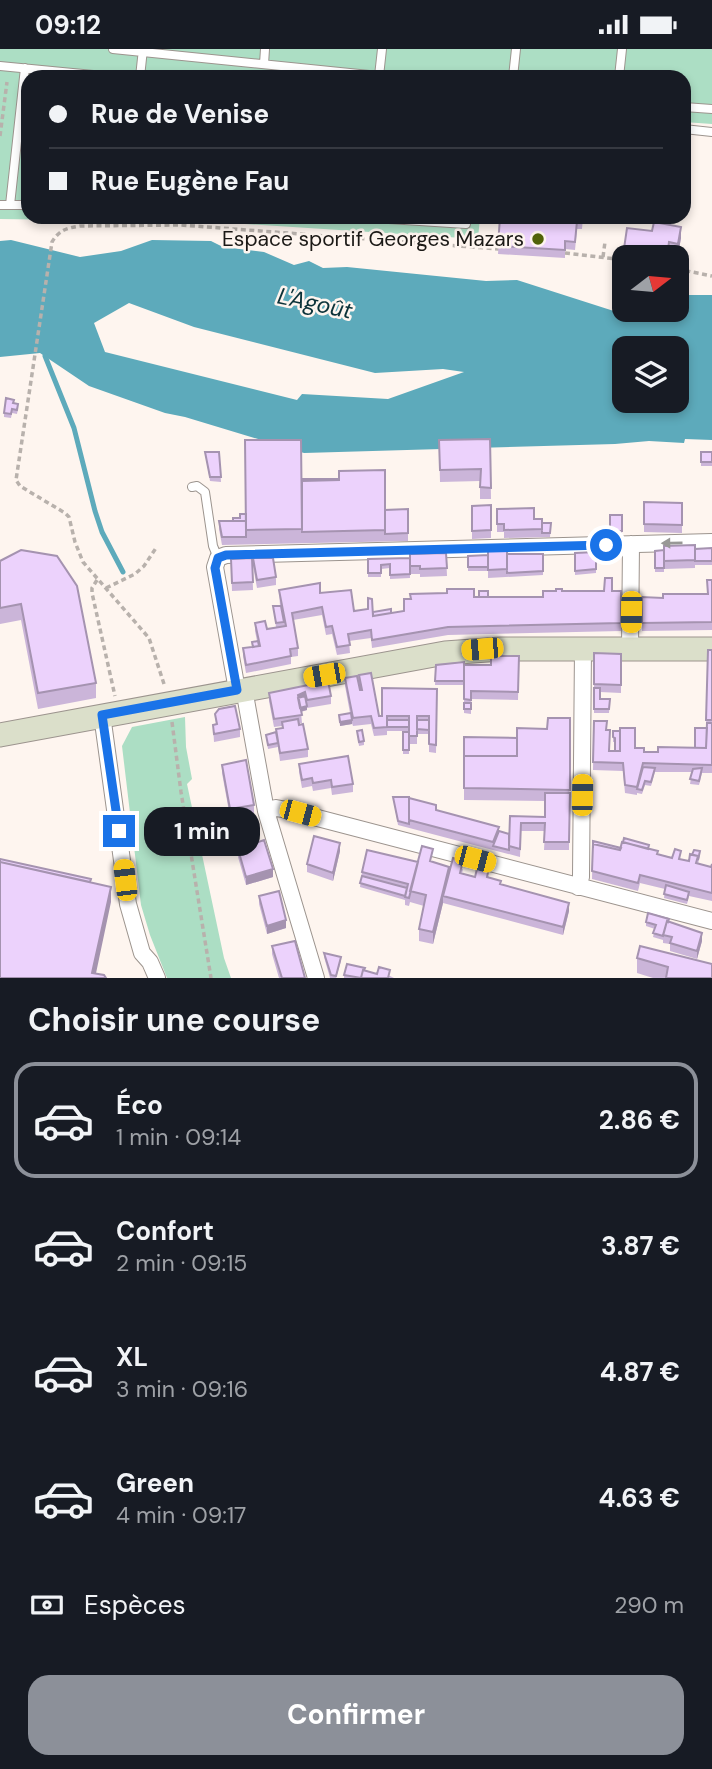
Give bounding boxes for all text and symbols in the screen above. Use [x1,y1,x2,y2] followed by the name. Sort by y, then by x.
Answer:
[35,8,101,42] text: 09:12
[91,97,269,131] text: Rue de Venise
[91,164,289,198] text: Rue Eugène Fau
[222,225,524,253] place label: Espace sportif Georges Mazars
[530,231,546,247] marker: Espace sportif Georges Mazars
[612,245,690,322] north arrow
[612,245,689,413] map controls
[275,280,355,326] water label: L'Agoût
[612,336,689,413] button: layers
[590,529,622,561] route start
[660,538,682,549] one-way arrow
[621,591,642,633] car
[461,637,504,661] car
[302,661,347,689] car
[572,774,593,816] car
[277,797,324,829] car
[144,807,259,855] callout: 1 min
[103,815,135,847] route end
[174,816,230,846] text: 1 min
[452,843,499,875] car
[113,858,138,902] car
[28,999,320,1041] text: Choisir une course
[116,1088,163,1122] text: Éco
[32,1089,95,1152] icon: car
[599,1103,680,1137] text: 2.86 €
[116,1122,241,1152] text: 1 min · 09:14
[116,1214,214,1248] text: Confort
[32,1215,95,1278] icon: car
[601,1229,680,1263] text: 3.87 €
[116,1248,247,1278] text: 2 min · 09:15
[116,1340,148,1374] text: XL
[32,1341,95,1404] icon: car
[600,1355,680,1389] text: 4.87 €
[116,1374,248,1404] text: 3 min · 09:16
[116,1466,194,1500] text: Green
[32,1467,95,1530] icon: car
[599,1481,680,1515] text: 4.63 €
[116,1500,246,1530] text: 4 min · 09:17
[28,1586,66,1624] icon: cash
[84,1588,185,1622] text: Espèces
[614,1590,684,1620] text: 290 m
[28,1675,684,1755] button: Confirmer

